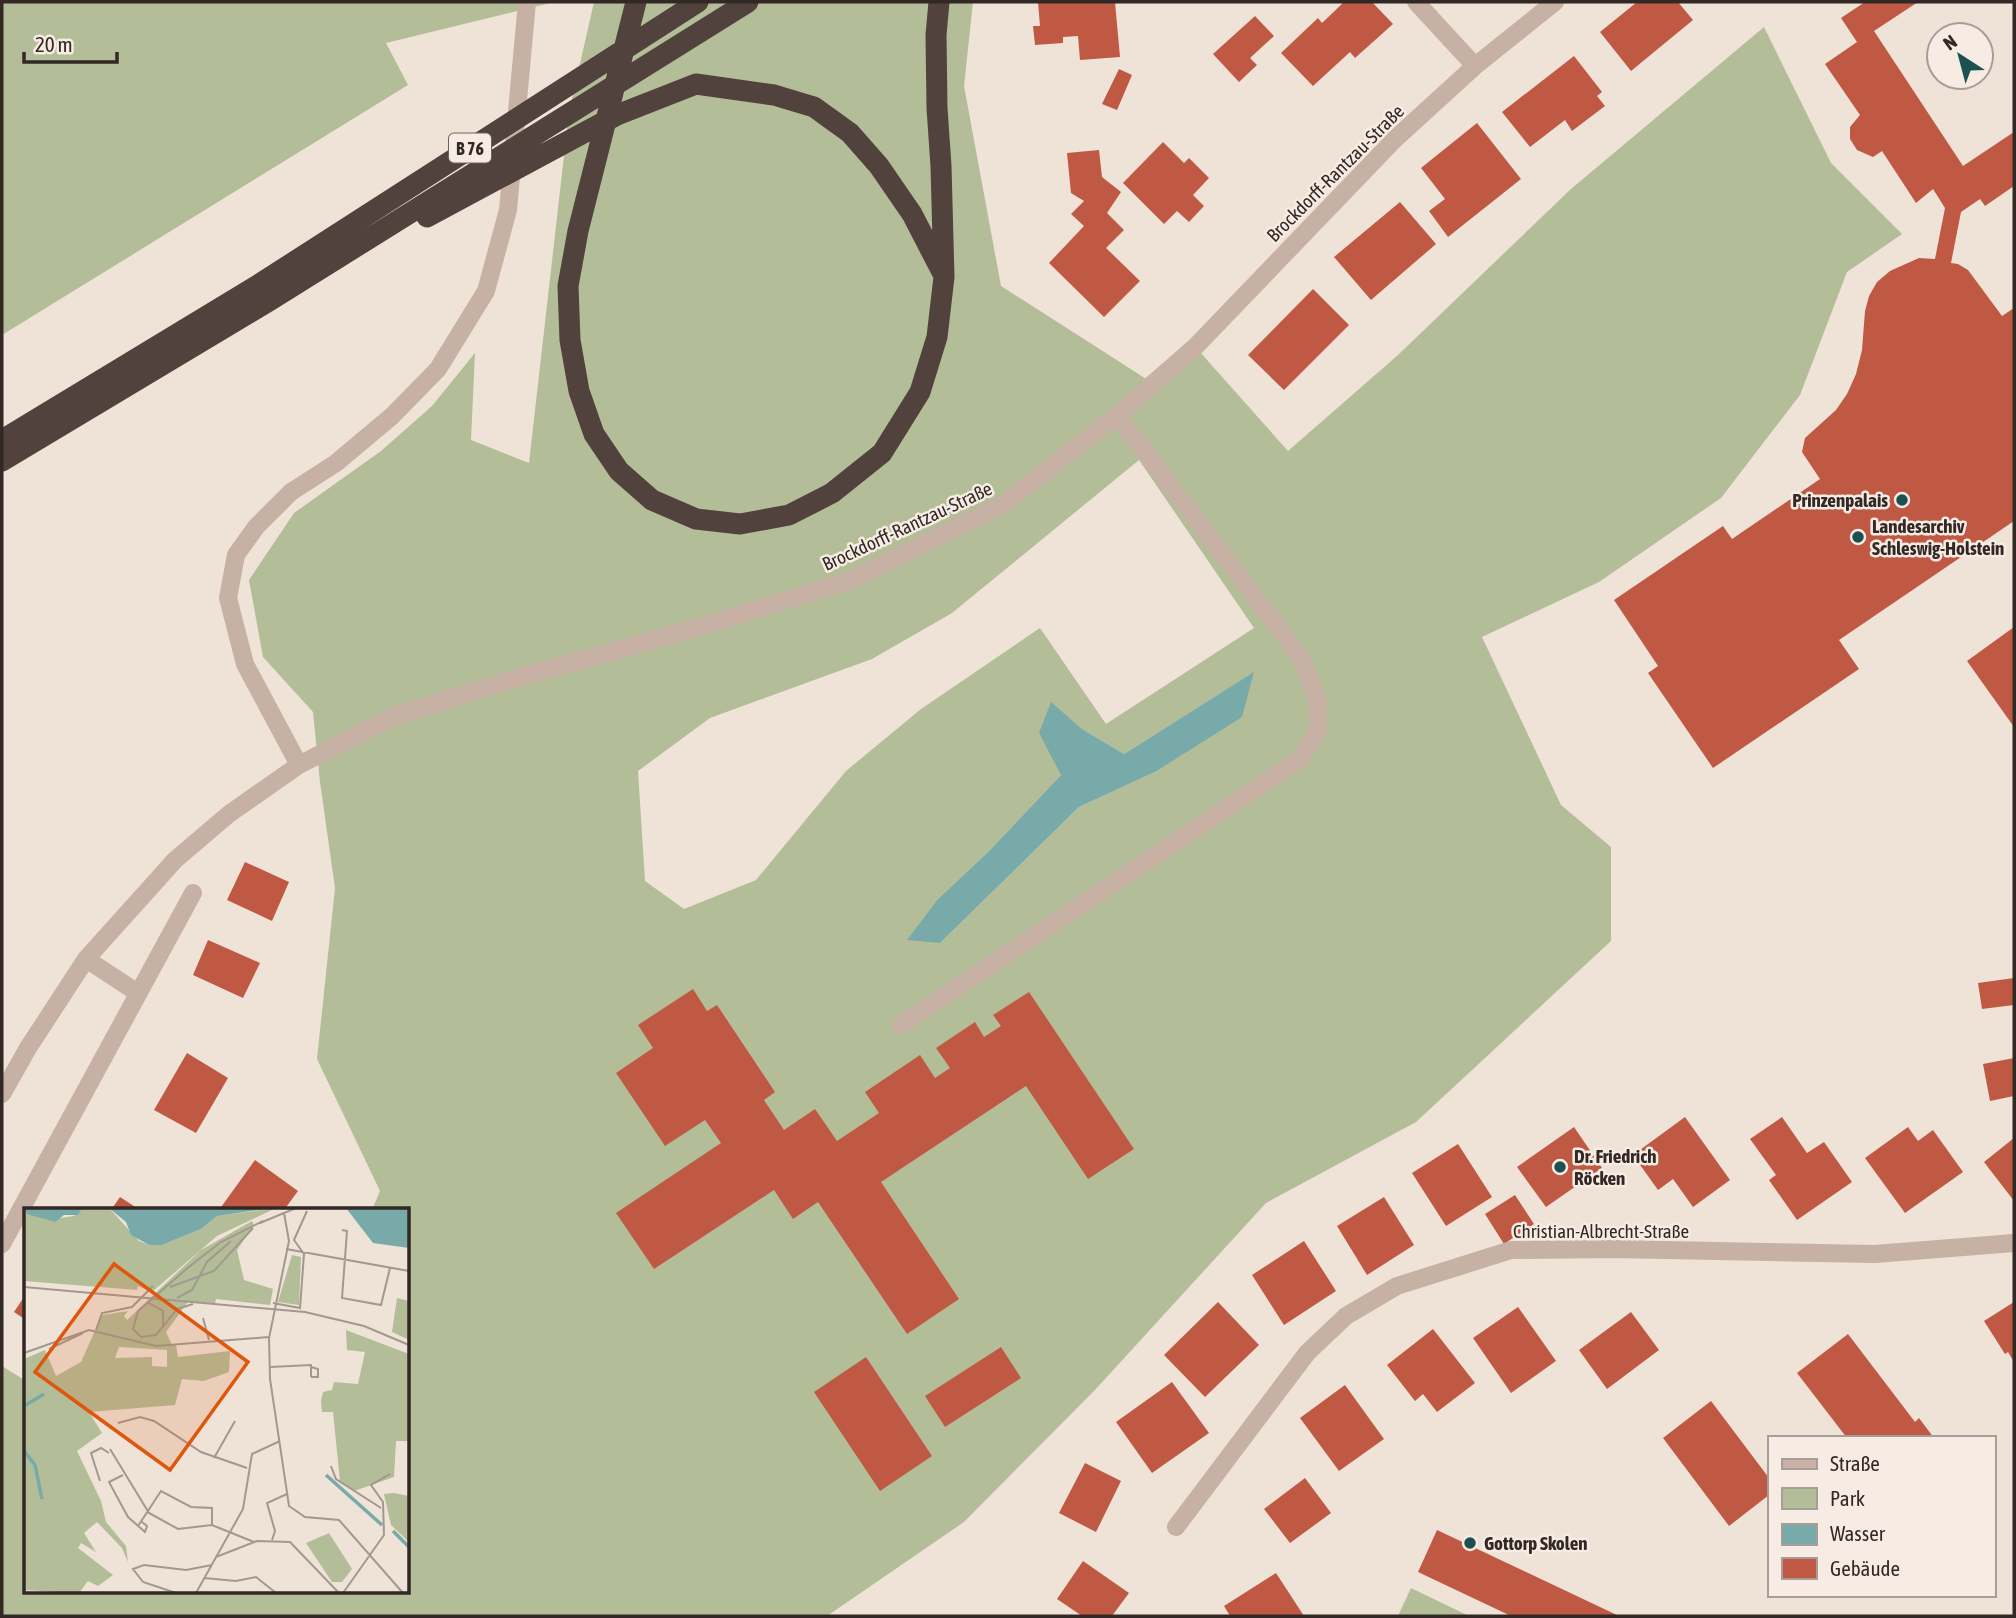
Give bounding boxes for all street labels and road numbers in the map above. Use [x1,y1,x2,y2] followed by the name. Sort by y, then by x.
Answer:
[1262,100,1408,246] street label: Brockdorff-Rantzau-Straße
[449,134,491,162] road number: B 76
[819,477,995,575] street label: Brockdorff-Rantzau-Straße
[1513,1220,1689,1242] street label: Christian-Albrecht-Straße

